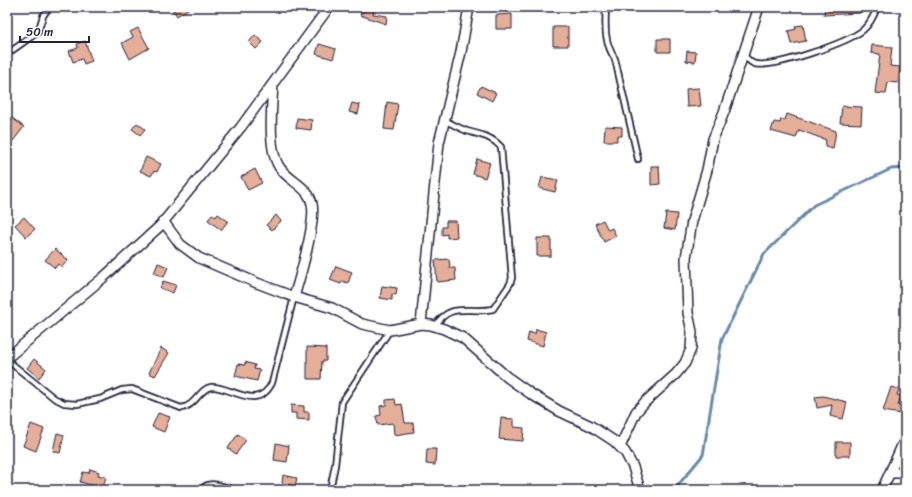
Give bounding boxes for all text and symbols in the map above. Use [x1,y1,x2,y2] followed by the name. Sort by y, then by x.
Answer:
[20,18,89,44] scale bar
[26,21,53,43] text: 50 m

